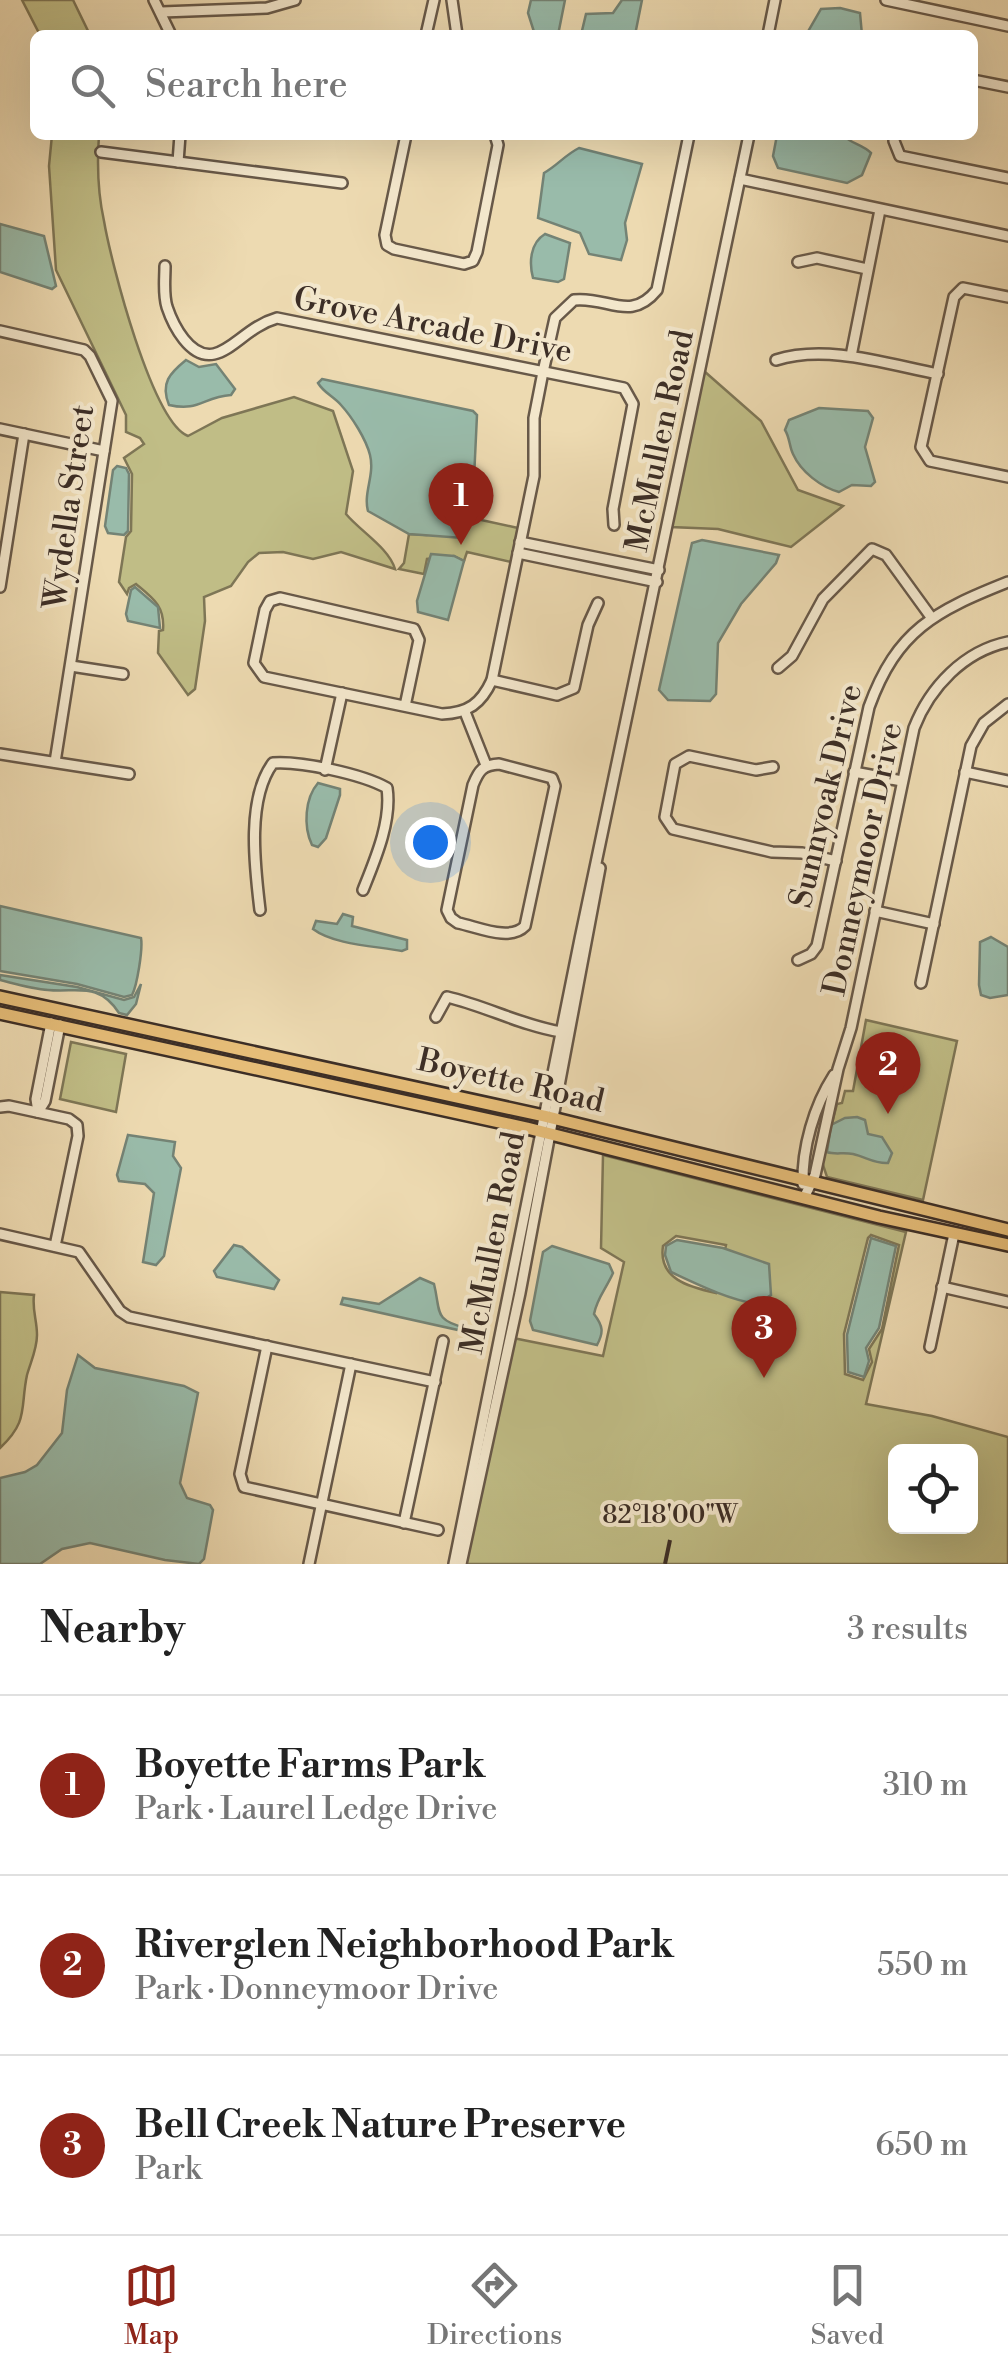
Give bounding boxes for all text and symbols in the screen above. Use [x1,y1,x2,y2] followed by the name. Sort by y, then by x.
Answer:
[30,30,978,140] search box
[65,58,120,113] icon: search
[145,62,348,109] text: Search here
[290,278,576,372] street label: Grove Arcade Drive
[617,326,703,556] street label: McMullen Road
[35,402,103,613] street label: Wydella Street
[428,462,494,545] pin: 1
[781,680,871,912] street label: Sunnyoak Drive
[814,719,912,999] street label: Donneymoor Drive
[405,817,456,868] your location
[856,1032,920,1114] pin: 2
[413,1040,608,1122] street label: Boyette Road
[452,1128,534,1358] street label: McMullen Road
[732,1296,796,1378] pin: 3
[888,1444,978,1534] map controls
[888,1444,978,1534] button: locate
[602,1500,739,1531] text: 82°18'00"W
[40,1603,185,1656] text: Nearby
[847,1609,968,1649] text: 3 results
[135,1742,486,1789] text: Boyette Farms Park
[65,1765,80,1805] text: 1
[882,1765,968,1805] text: 310 m
[135,1789,497,1829] text: Park · Laurel Ledge Drive
[135,1922,674,1969] text: Riverglen Neighborhood Park
[62,1945,83,1985] text: 2
[877,1945,968,1985] text: 550 m
[135,1969,499,2009] text: Park · Donneymoor Drive
[135,2102,626,2149] text: Bell Creek Nature Preserve
[63,2125,82,2165] text: 3
[875,2125,968,2165] text: 650 m
[135,2149,202,2189] text: Park
[124,2258,179,2353] tab: Map
[427,2258,562,2353] tab: Directions
[810,2258,884,2353] tab: Saved

